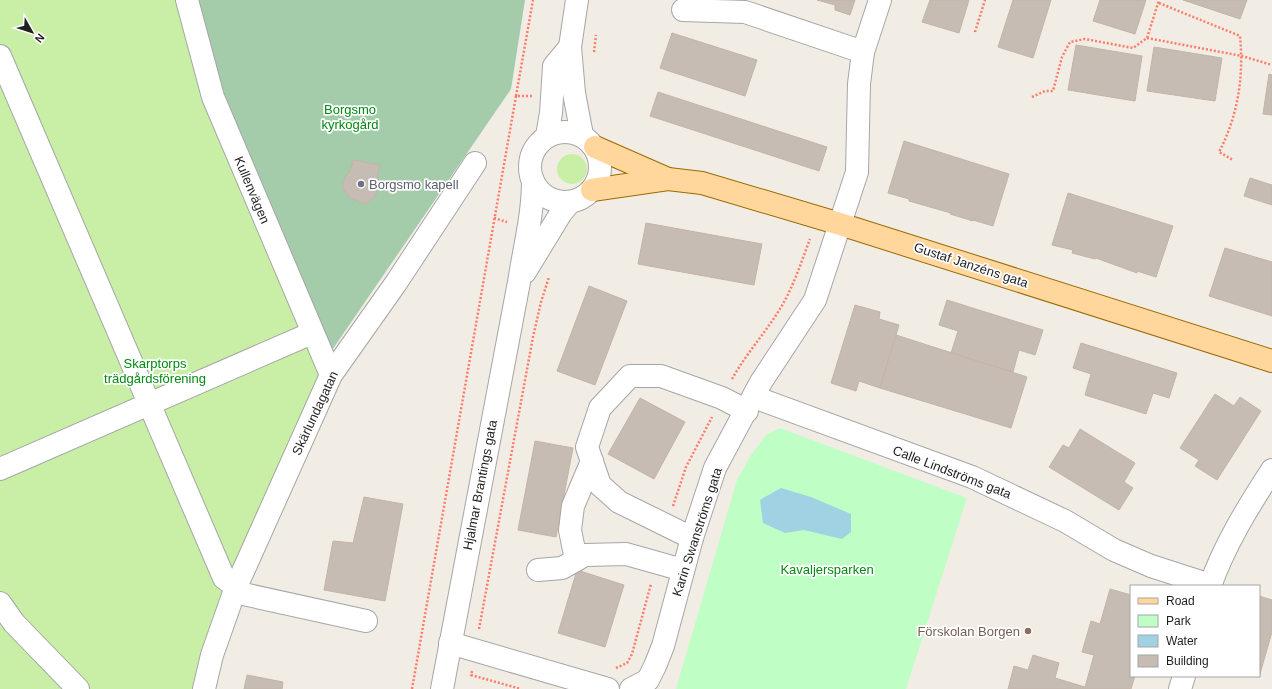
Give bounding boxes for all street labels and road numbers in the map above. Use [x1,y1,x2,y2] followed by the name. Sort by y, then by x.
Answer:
[231,154,273,226] street label: Kullenvägen
[912,239,1031,291] street label: Gustaf Janzéns gata
[289,369,341,457] street label: Skärlundagatan
[460,418,500,551] street label: Hjalmar Brantings gata
[891,442,1014,502] street label: Calle Lindströms gata
[669,465,725,598] street label: Karin Swanströms gata

